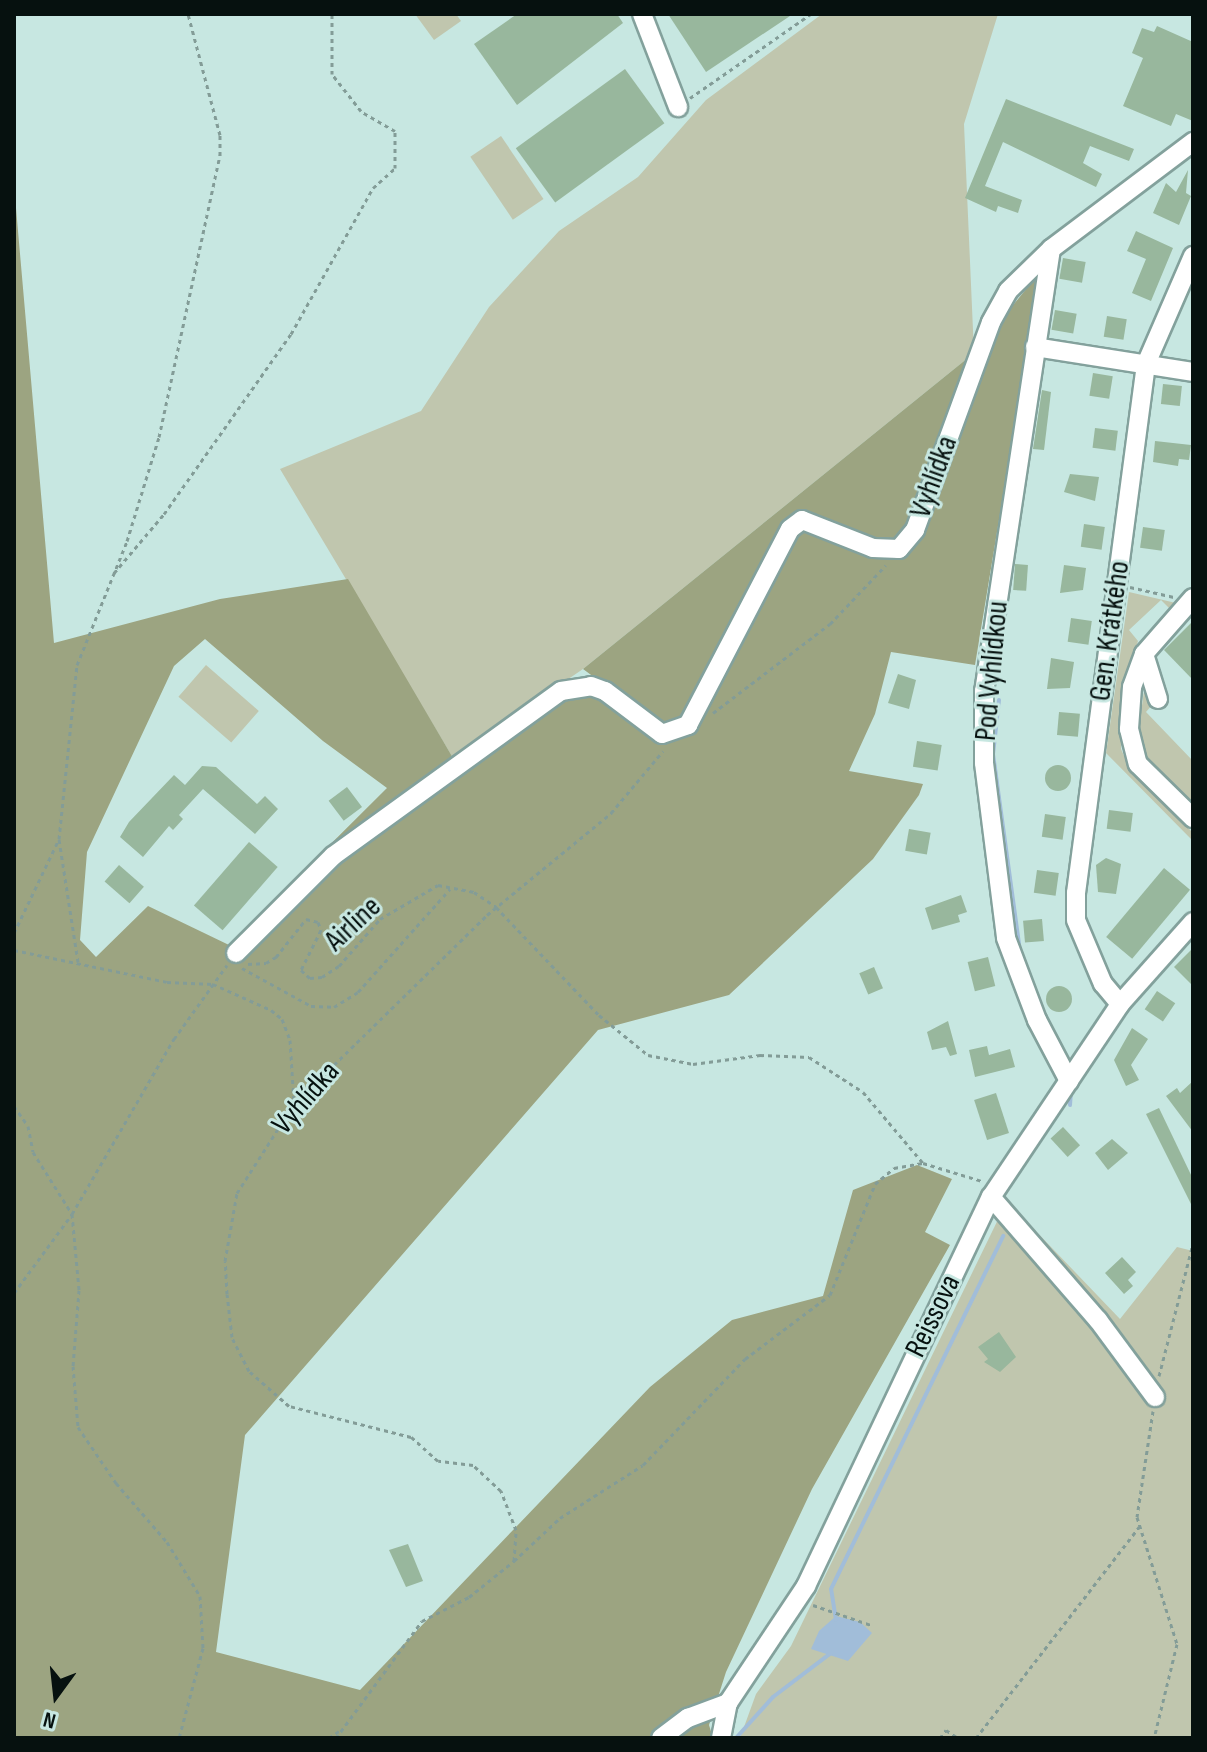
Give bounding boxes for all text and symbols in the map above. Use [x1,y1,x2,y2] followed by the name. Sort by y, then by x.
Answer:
[903,431,965,523] street label: Vyhlídka
[1082,559,1138,703] street label: Gen. Krátkého
[968,600,1016,742] street label: Pod Vyhlídkou
[317,889,389,959] street label: Airline
[265,1054,347,1142] street label: Vyhlídka
[898,1269,968,1363] street label: Reissova
[16,1656,96,1736] north arrow
[40,1705,59,1734] text: N

